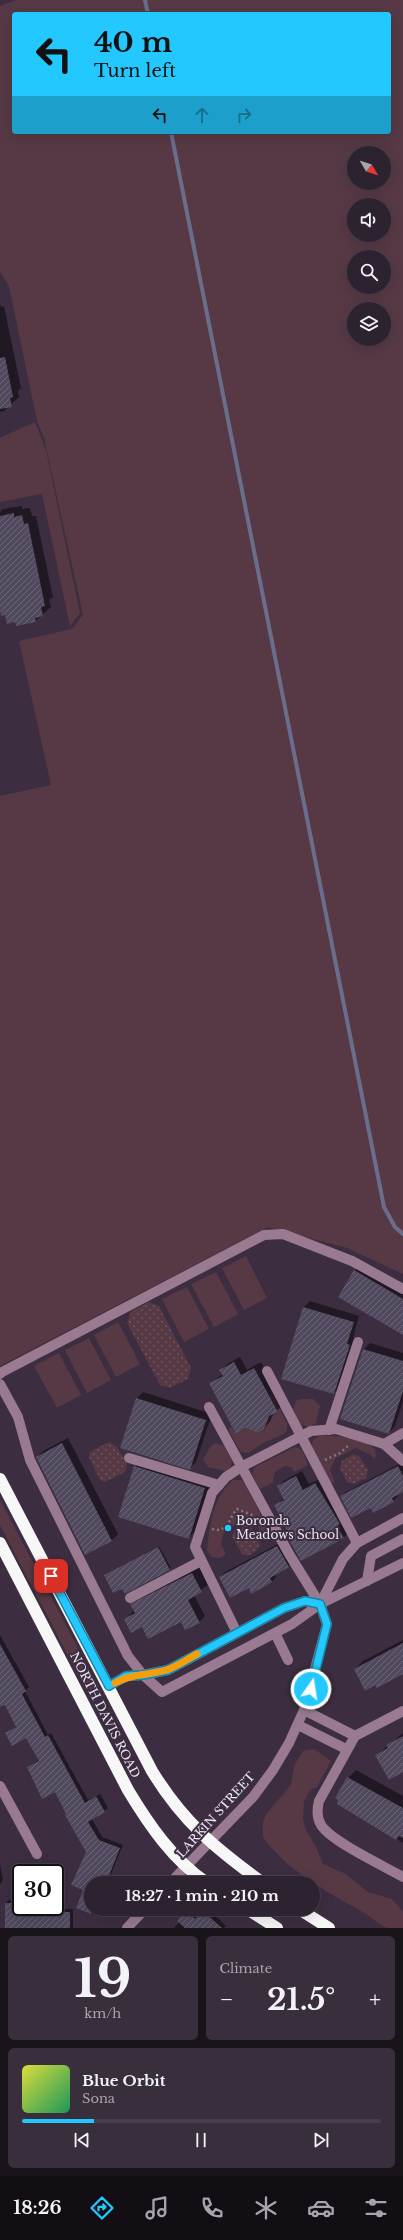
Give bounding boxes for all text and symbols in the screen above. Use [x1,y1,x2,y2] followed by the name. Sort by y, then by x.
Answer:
[94,25,172,60] text: 40 m
[28,28,80,80] icon: left
[94,60,176,82] text: Turn left
[149,104,171,126] icon: left
[191,104,213,126] icon: ahead
[233,104,255,126] icon: right
[347,146,391,190] north arrow
[347,146,391,346] map controls
[347,198,391,242] button: sound
[347,250,391,294] button: search
[347,302,391,346] button: layers
[236,1513,339,1542] place label: Boronda Meadows School
[223,1523,233,1533] marker: Boronda Meadows School
[34,1559,68,1593] pin
[40,1565,62,1587] icon: arrive
[67,1649,144,1780] street label: NORTH DAVIS ROAD
[290,1668,332,1710] position arrow
[173,1769,258,1861] street label: LARKIN STREET
[12,1864,64,1916] speed limit sign: 30
[125,1886,279,1905] text: 18:27 · 1 min · 210 m
[74,1947,132,2011] text: 19
[220,1960,272,1977] text: Climate
[267,1981,335,2018] text: 21.5°
[220,1986,233,2013] text: −
[369,1986,381,2013] text: +
[84,2005,121,2022] text: km/h
[82,2071,165,2090] text: Blue Orbit
[82,2090,115,2107] text: Sona
[71,2129,93,2151] icon: previous
[190,2129,212,2151] icon: pause
[310,2129,332,2151] icon: next
[88,2194,116,2222] icon: directions
[143,2194,171,2222] icon: music
[198,2194,226,2222] icon: phone
[252,2194,280,2222] icon: climate
[307,2194,335,2222] icon: car
[362,2194,390,2222] icon: filters
[13,2197,62,2219] text: 18:26

